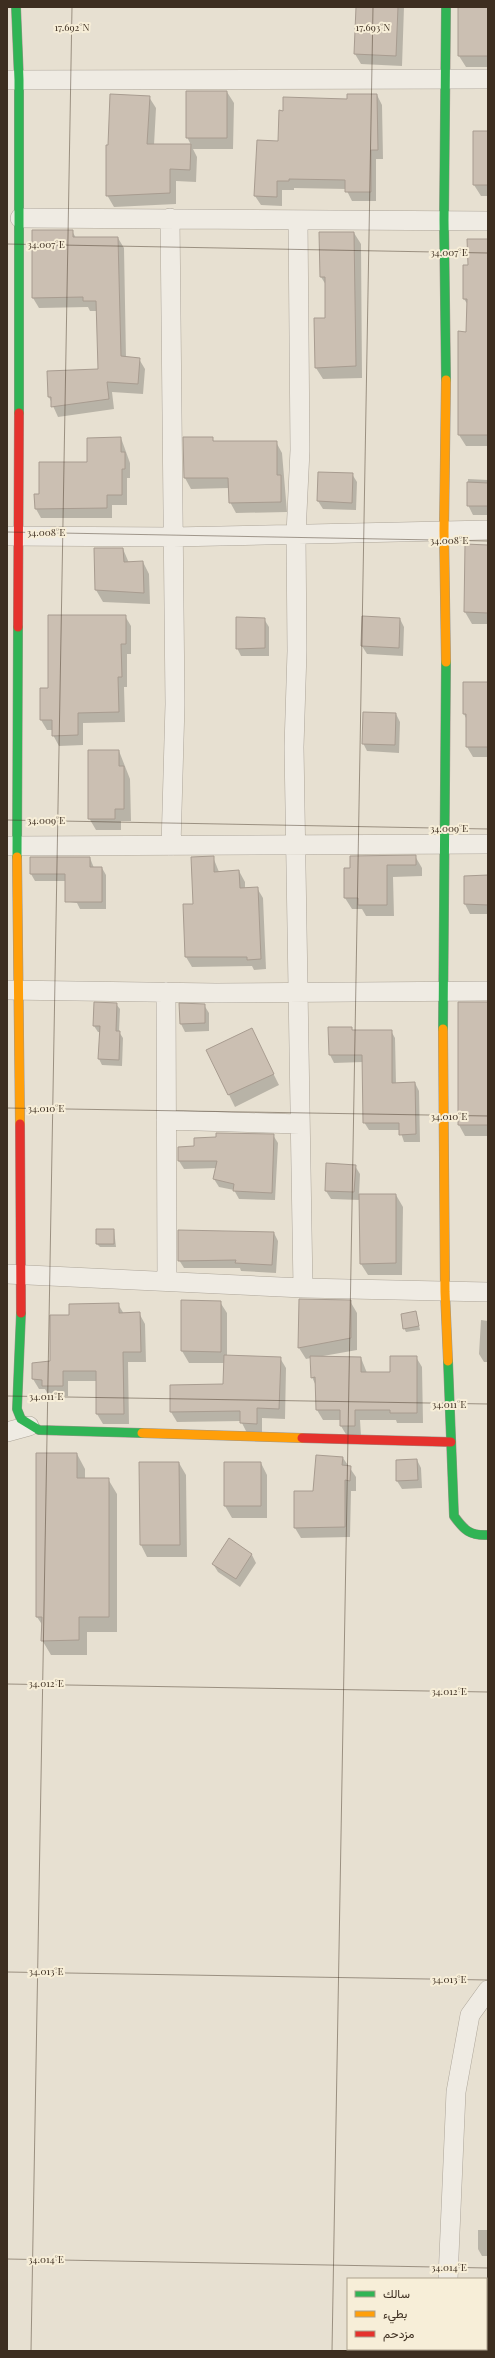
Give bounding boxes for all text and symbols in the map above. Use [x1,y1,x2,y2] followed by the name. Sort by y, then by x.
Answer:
[54,20,90,34] text: 17.692°N
[356,20,390,34] text: 17.693°N
[27,237,65,251] text: 34.007°E
[430,245,468,259] text: 34.007°E
[27,525,65,539] text: 34.008°E
[430,533,468,547] text: 34.008°E
[27,813,65,827] text: 34.009°E
[430,821,468,835] text: 34.009°E
[28,1101,64,1115] text: 34.010°E
[431,1109,467,1123] text: 34.010°E
[29,1389,63,1403] text: 34.011°E
[432,1397,466,1411] text: 34.011°E
[28,1676,64,1690] text: 34.012°E
[431,1684,467,1698] text: 34.012°E
[28,1964,64,1978] text: 34.013°E
[431,1972,467,1986] text: 34.013°E
[28,2252,64,2266] text: 34.014°E
[431,2260,467,2274] text: 34.014°E
[347,2278,487,2350] legend
[383,2285,410,2301] text: سالك
[383,2305,407,2324] text: بطيء
[383,2325,414,2342] text: مزدحم

